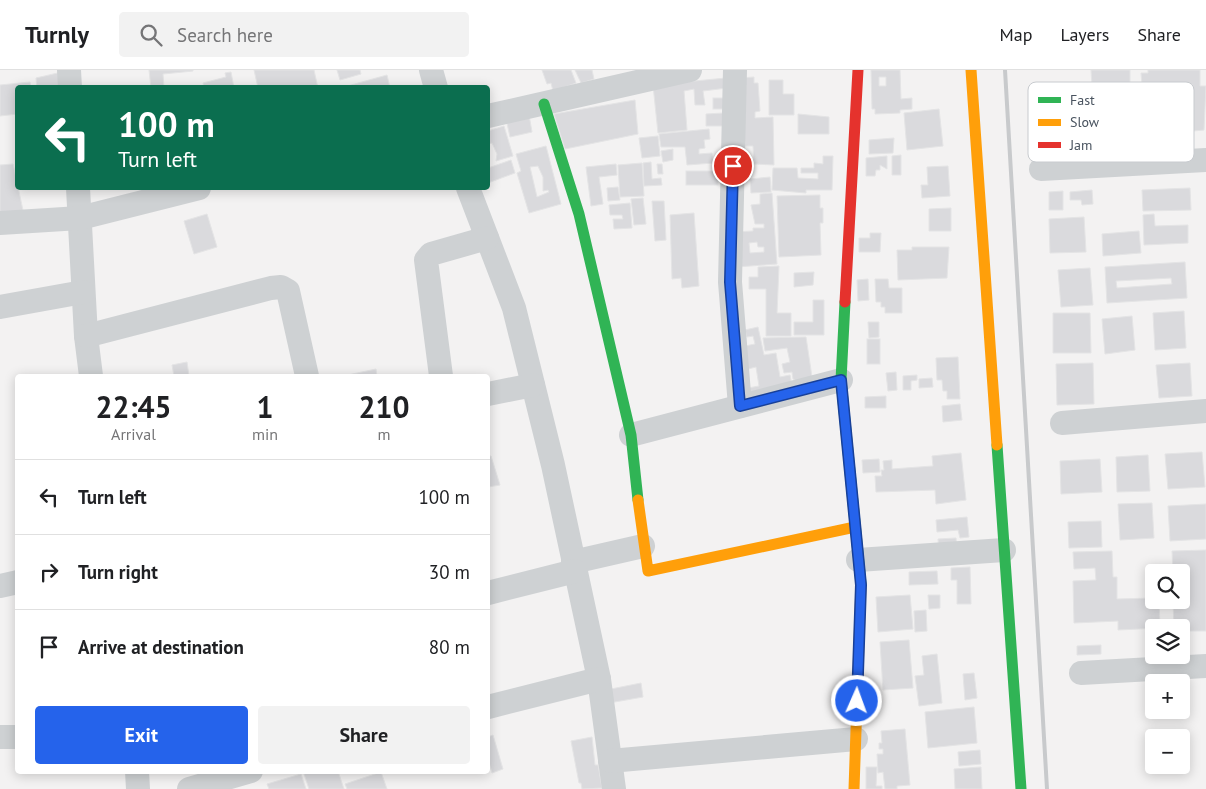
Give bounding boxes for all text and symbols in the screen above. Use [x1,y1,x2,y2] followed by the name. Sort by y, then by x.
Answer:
[119,12,469,57] search box
[25,19,89,50] text: Turnly
[137,21,165,49] icon: search
[177,23,273,47] text: Search here
[1000,23,1032,46] text: Map
[1060,23,1109,46] text: Layers
[1137,23,1181,46] text: Share
[1028,82,1194,162] legend
[1070,91,1095,109] text: Fast
[118,101,215,147] text: 100 m
[35,105,100,170] icon: left
[1070,113,1100,131] text: Slow
[1069,136,1092,154] text: Jam
[118,145,197,173] text: Turn left
[712,145,754,187] pin
[719,152,747,180] icon: arrive
[95,387,172,426] text: 22:45
[257,387,274,426] text: 1
[358,387,410,426] text: 210
[111,424,156,444] text: Arrival
[252,424,278,444] text: min
[378,424,391,444] text: m
[35,483,63,511] icon: left
[78,485,147,509] text: Turn left
[418,485,470,509] text: 100 m
[35,558,63,586] icon: right
[78,560,158,584] text: Turn right
[429,560,470,584] text: 30 m
[1145,564,1190,774] map controls
[1145,564,1190,609] button: search
[1145,619,1190,664] button: layers
[35,633,63,661] icon: arrive
[78,635,244,659] text: Arrive at destination
[429,635,470,659] text: 80 m
[830,674,882,726] position arrow
[1145,674,1190,719] button: +
[35,706,248,764] button: Exit
[258,706,470,764] button: Share
[1145,729,1190,774] button: −

